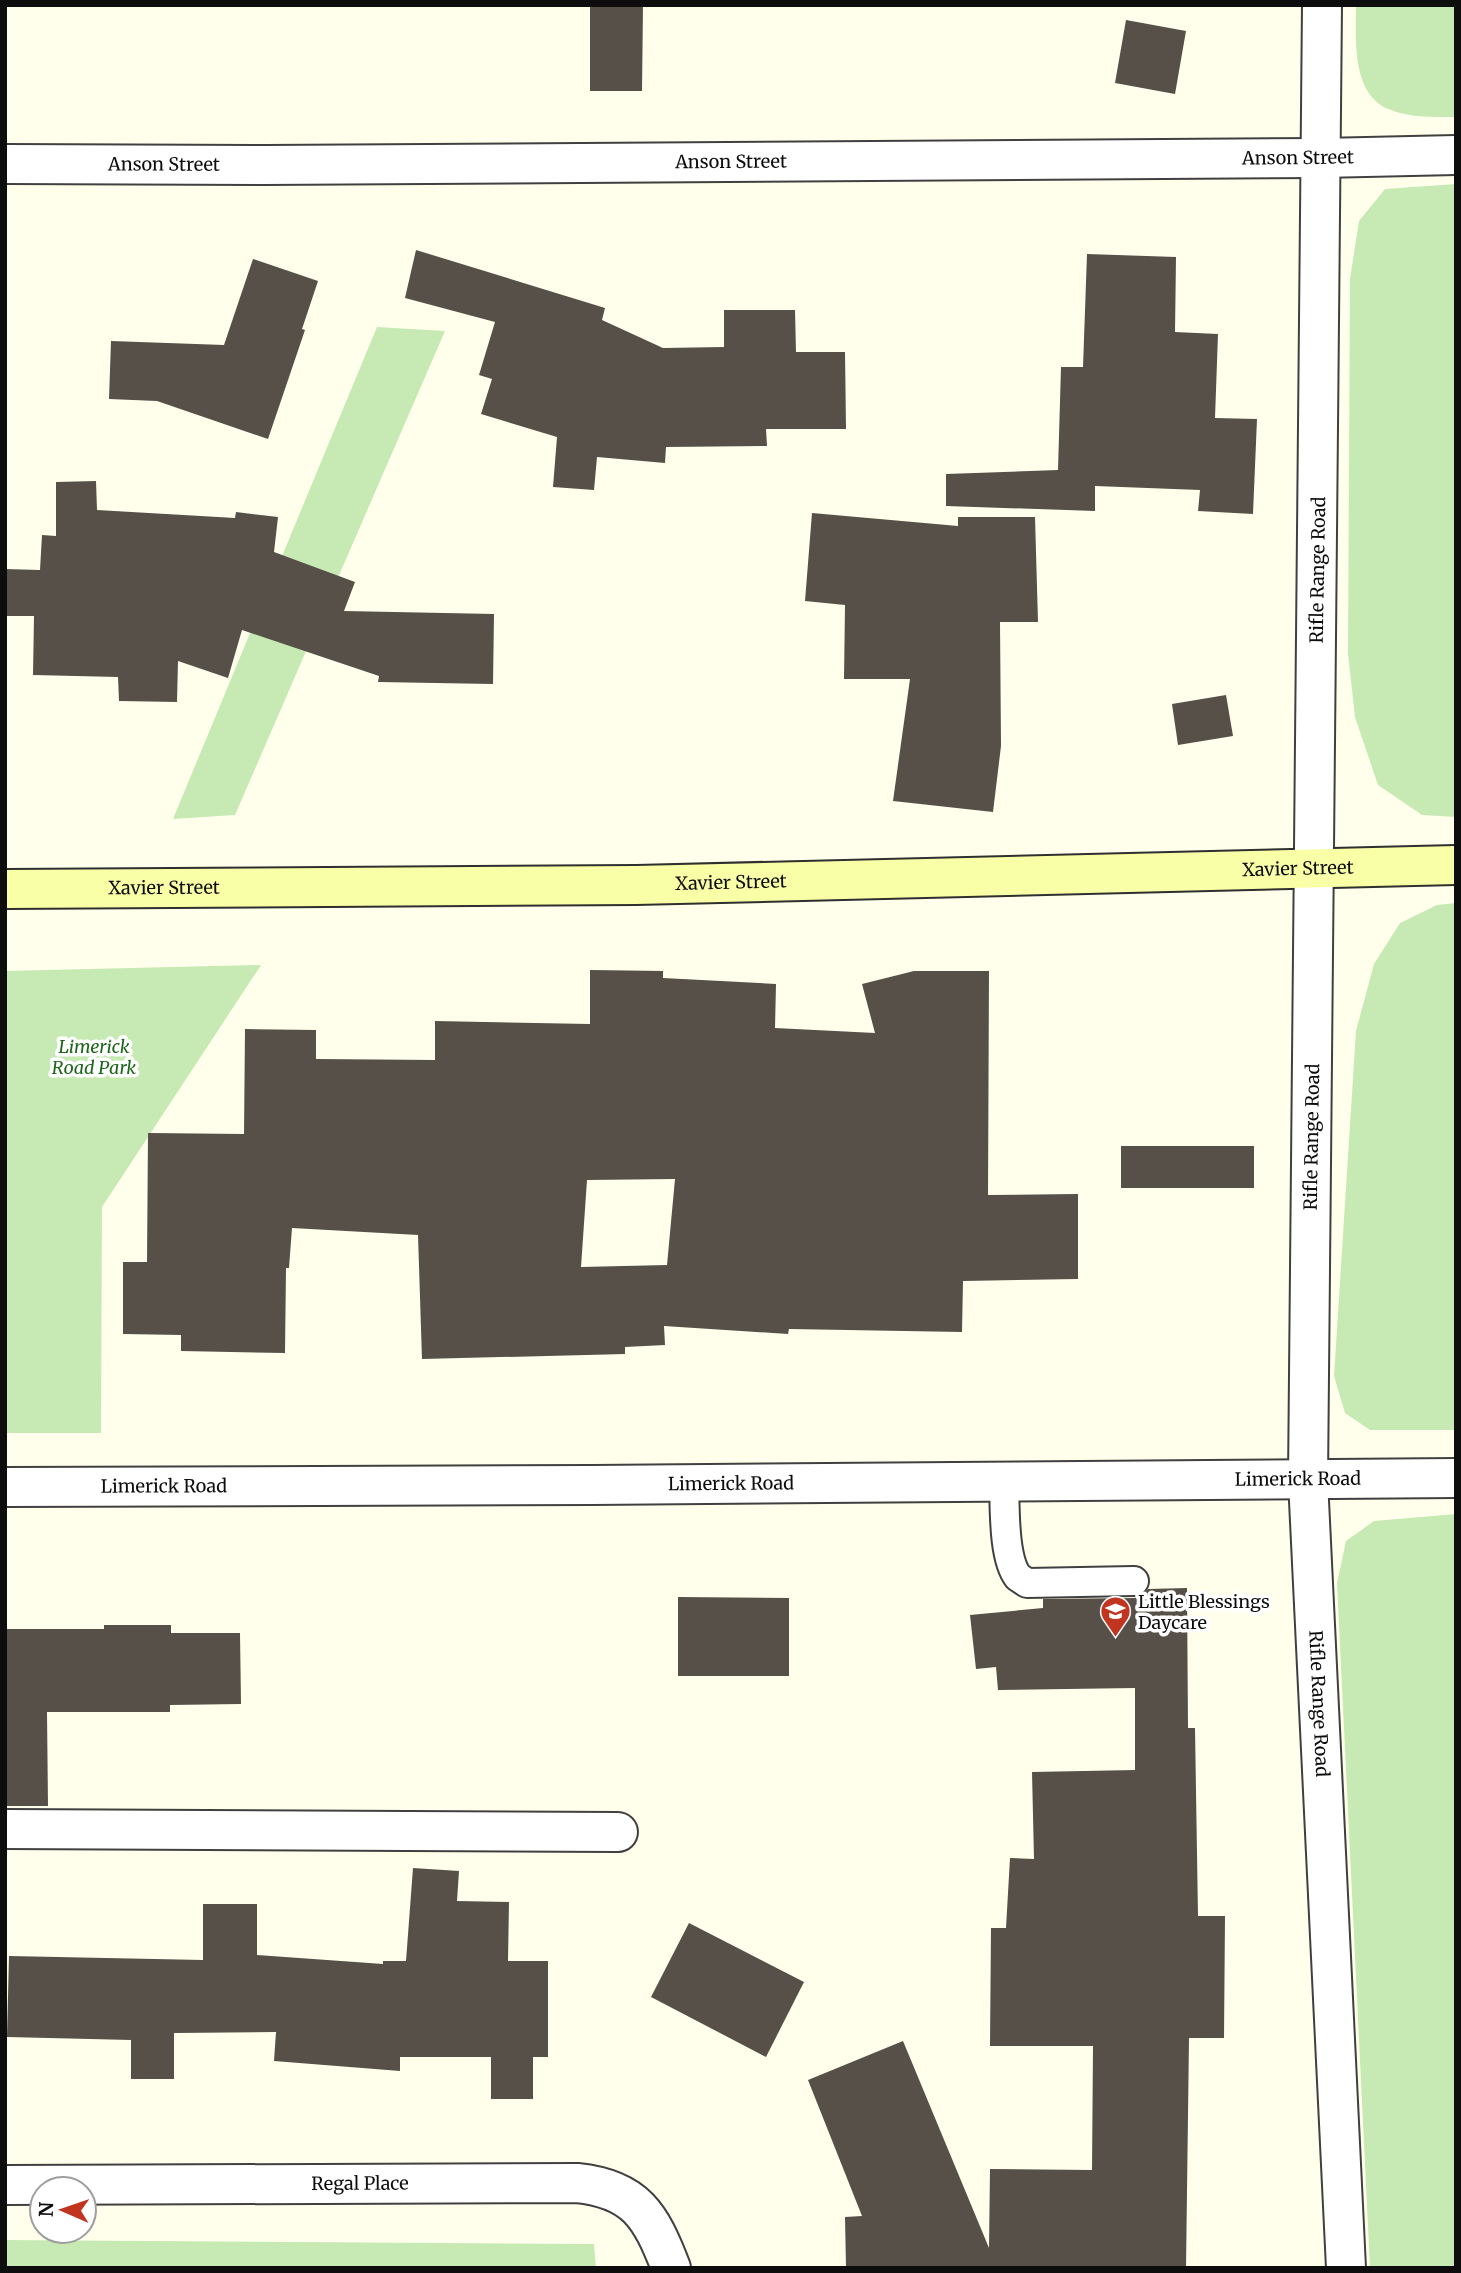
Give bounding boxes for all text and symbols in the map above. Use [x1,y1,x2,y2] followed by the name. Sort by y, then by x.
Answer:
[1241,145,1354,170] street label: Anson Street
[674,150,787,173] street label: Anson Street
[107,152,220,176] street label: Anson Street
[1305,496,1330,644] street label: Rifle Range Road
[1242,856,1354,881] street label: Xavier Street
[675,869,787,895] street label: Xavier Street
[108,876,220,899] street label: Xavier Street
[52,1035,136,1079] park label: Limerick Road Park
[1299,1063,1324,1211] street label: Rifle Range Road
[1235,1467,1361,1491] street label: Limerick Road
[668,1471,794,1495] street label: Limerick Road
[101,1474,227,1498] street label: Limerick Road
[1138,1590,1270,1634] place label: Little Blessings Daycare
[1098,1595,1132,1639] school or university icon: Little Blessings Daycare
[1304,1630,1334,1778] street label: Rifle Range Road
[311,2172,409,2195] street label: Regal Place
[28,2175,98,2245] north arrow
[34,2201,58,2217] text: N

